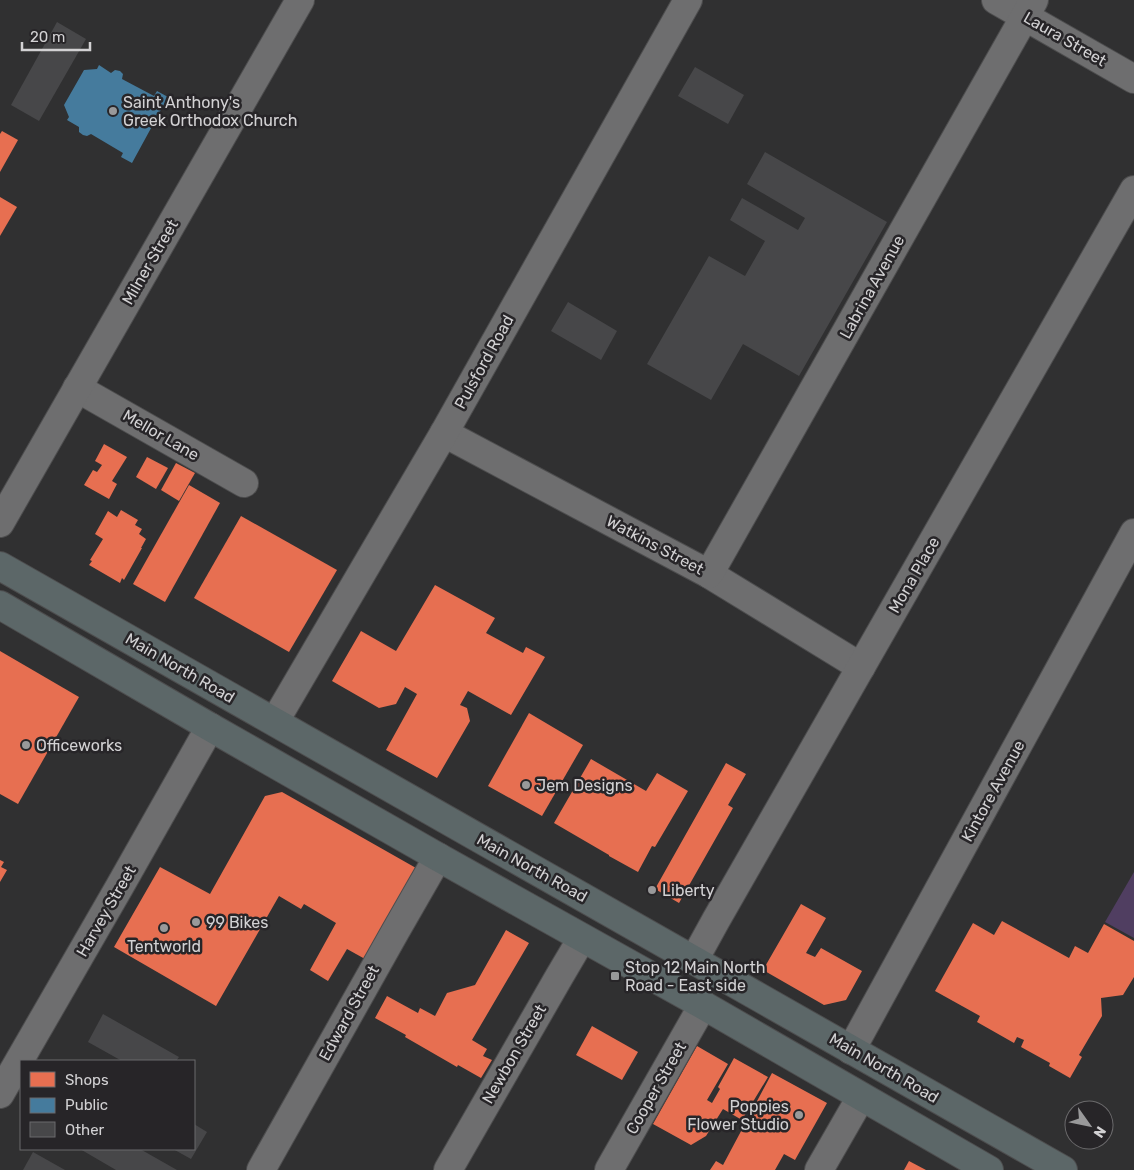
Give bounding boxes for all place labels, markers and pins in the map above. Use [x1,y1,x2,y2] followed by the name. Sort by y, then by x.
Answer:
[123,93,297,130] place label: Saint Anthony's Greek Orthodox Church
[107,105,119,117] marker: Saint Anthony's Greek Orthodox Church
[36,736,122,755] place label: Officeworks
[20,739,32,751] marker: Officeworks
[536,776,633,795] place label: Jem Designs
[520,779,532,791] marker: Jem Designs
[662,881,715,900] place label: Liberty
[646,884,658,896] marker: Liberty
[206,913,268,932] place label: 99 Bikes
[190,916,202,928] marker: 99 Bikes
[158,922,170,934] marker: Tentworld
[127,937,201,956] place label: Tentworld
[625,958,765,995] place label: Stop 12 Main North Road - East side
[609,970,621,982] marker: Stop 12 Main North Road - East side
[687,1097,789,1134] place label: Poppies Flower Studio
[793,1109,805,1121] marker: Poppies Flower Studio

